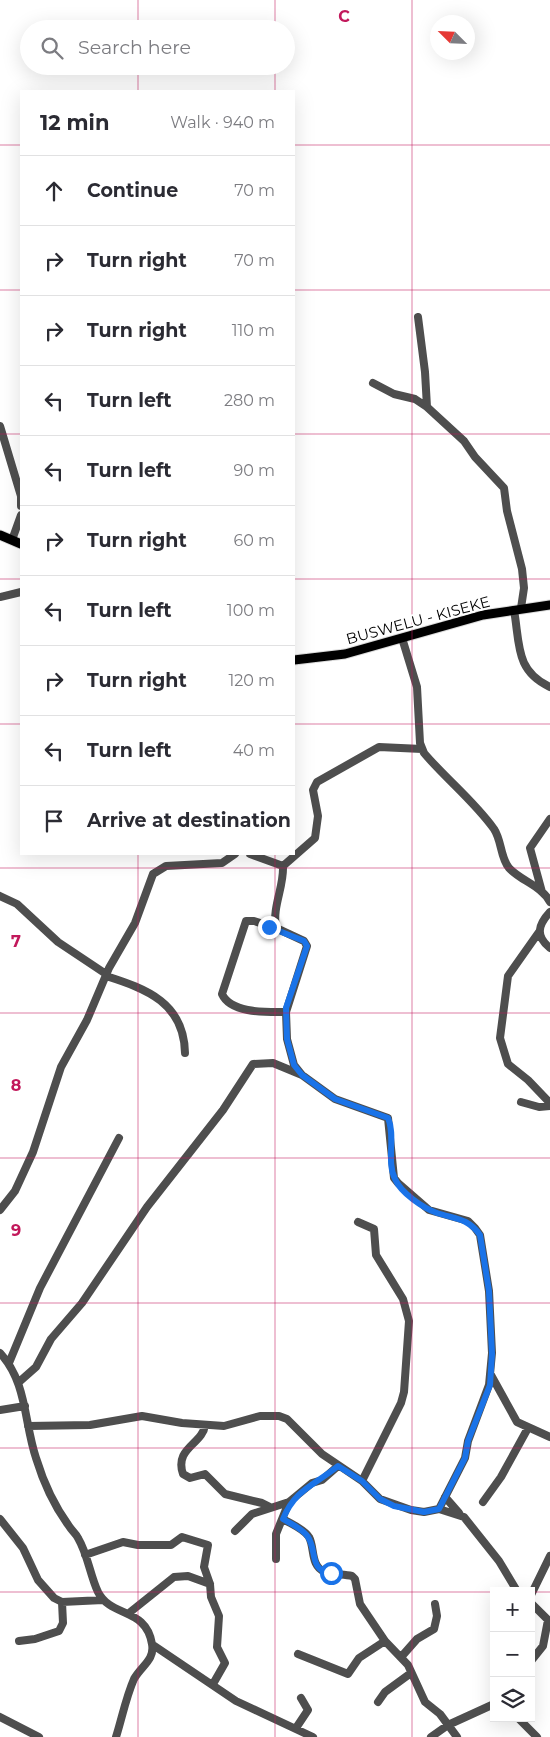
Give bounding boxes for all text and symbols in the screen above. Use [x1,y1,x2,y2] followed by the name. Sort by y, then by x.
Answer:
[338,7,350,26] text: C
[430,15,475,60] north arrow
[20,20,295,75] search box
[38,34,66,62] icon: search
[78,36,191,59] text: Search here
[40,110,109,135] text: 12 min
[170,113,275,132] text: Walk · 940 m
[40,177,68,205] icon: ahead
[87,179,178,202] text: Continue
[234,181,275,200] text: 70 m
[40,247,68,275] icon: right
[87,249,187,272] text: Turn right
[234,251,275,270] text: 70 m
[40,317,68,345] icon: right
[87,319,187,342] text: Turn right
[232,321,275,340] text: 110 m
[40,387,68,415] icon: left
[87,389,172,412] text: Turn left
[224,391,275,410] text: 280 m
[40,457,68,485] icon: left
[87,459,172,482] text: Turn left
[233,461,275,480] text: 90 m
[40,527,68,555] icon: right
[87,529,187,552] text: Turn right
[233,531,275,550] text: 60 m
[344,592,492,648] street label: BUSWELU - KISEKE
[40,597,68,625] icon: left
[87,599,172,622] text: Turn left
[227,601,275,620] text: 100 m
[40,667,68,695] icon: right
[87,669,187,692] text: Turn right
[228,671,275,690] text: 120 m
[40,737,68,765] icon: left
[87,739,172,762] text: Turn left
[233,741,275,760] text: 40 m
[40,807,68,835] icon: arrive
[87,809,291,832] text: Arrive at destination
[258,916,281,939] route end
[11,932,21,951] text: 7
[11,1076,21,1095] text: 8
[11,1221,21,1240] text: 9
[320,1562,343,1585] route start
[490,1587,535,1722] map controls
[490,1587,535,1632] button: +
[490,1632,535,1677] button: −
[490,1677,535,1722] button: layers

